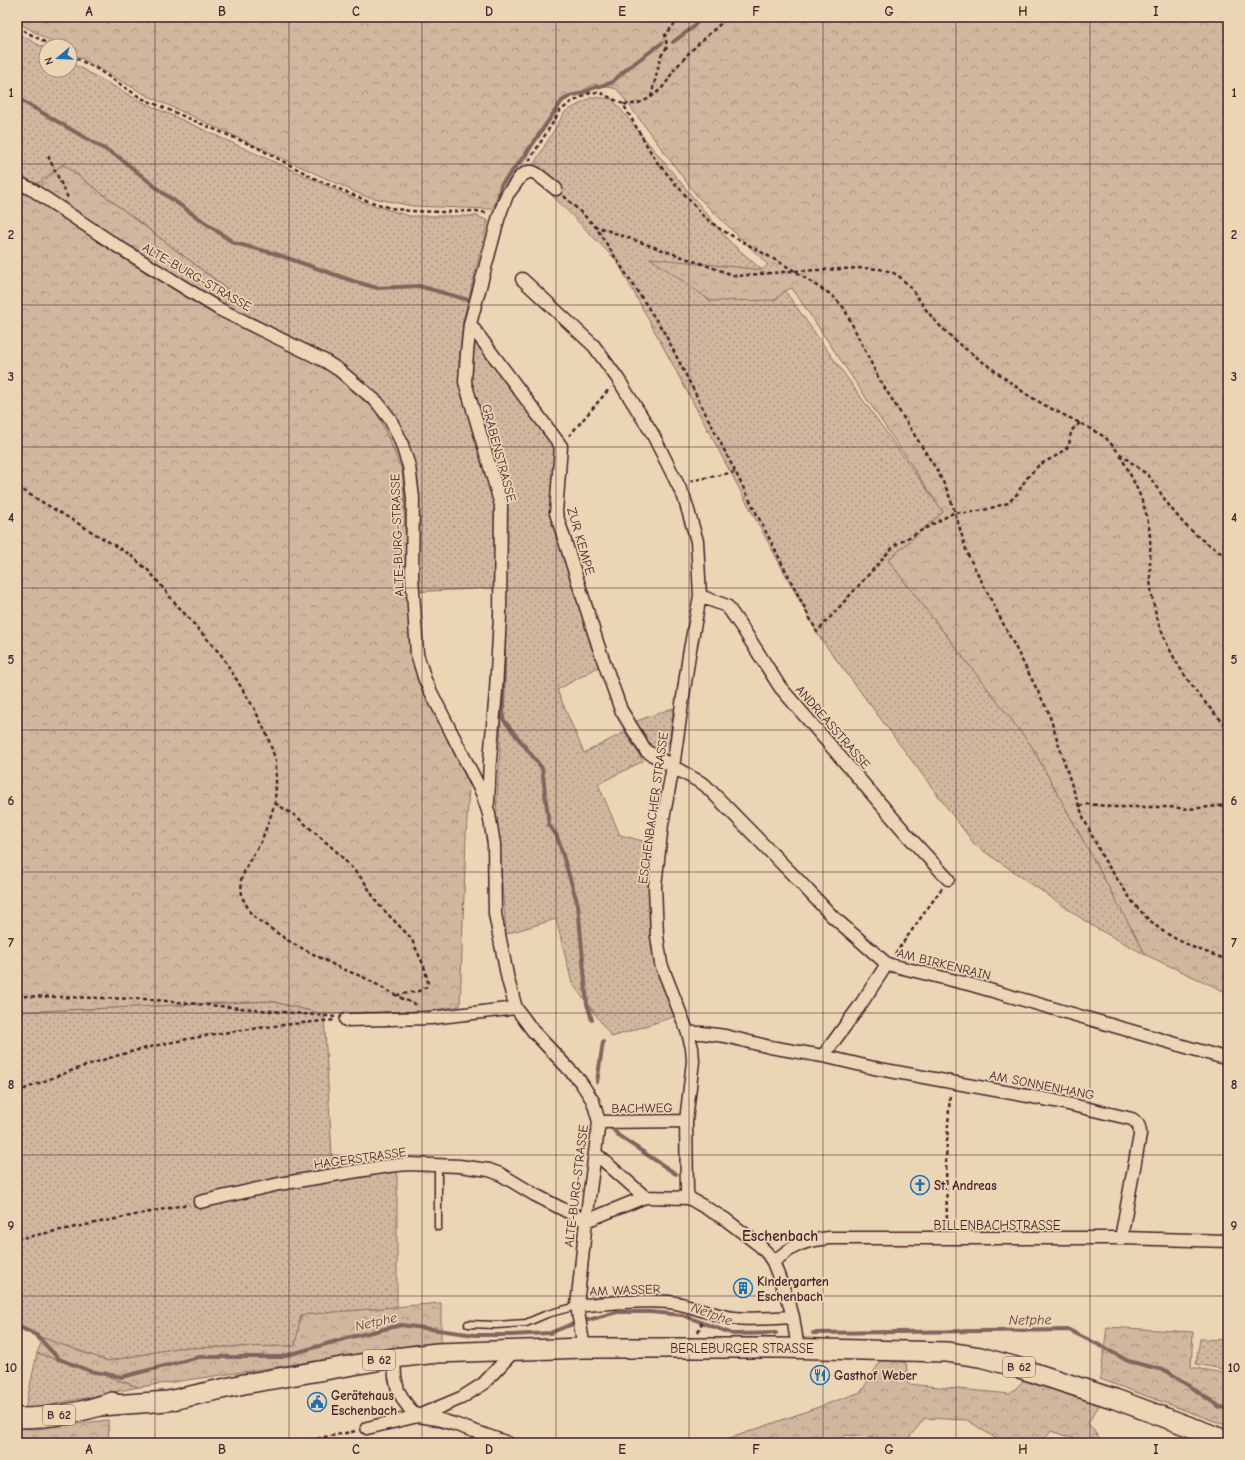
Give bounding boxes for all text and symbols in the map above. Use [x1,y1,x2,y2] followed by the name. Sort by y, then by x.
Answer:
[85,4,93,19] text: A
[218,4,226,19] text: B
[352,4,360,19] text: C
[485,4,493,19] text: D
[618,4,626,19] text: E
[752,4,760,19] text: F
[884,4,894,19] text: G
[1018,4,1028,19] text: H
[1153,4,1159,19] text: I
[38,38,78,78] north arrow
[42,56,56,67] text: N
[8,85,14,100] text: 1
[1231,85,1237,100] text: 1
[8,227,14,242] text: 2
[1231,227,1237,242] text: 2
[140,240,254,314] street label: ALTE-BURG-STRASSE
[8,369,14,384] text: 3
[1231,369,1237,384] text: 3
[479,403,519,504] street label: GRABENSTRASSE
[387,473,407,597] street label: ALTE-BURG-STRASSE
[564,505,598,577] street label: ZUR KEMPE
[8,510,14,525] text: 4
[1231,510,1237,525] text: 4
[8,652,15,667] text: 5
[1231,652,1238,667] text: 5
[793,682,874,772] street label: ANDREASSTRASSE
[635,731,671,885] street label: ESCHENBACHER STRASSE
[8,793,15,808] text: 6
[1231,793,1238,808] text: 6
[8,935,14,950] text: 7
[1231,935,1237,950] text: 7
[895,945,993,983] street label: AM BIRKENRAIN
[988,1067,1096,1103] street label: AM SONNENHANG
[8,1077,14,1092] text: 8
[1231,1077,1237,1092] text: 8
[611,1100,673,1116] street label: BACHWEG
[561,1124,591,1248] street label: ALTE-BURG-STRASSE
[313,1144,407,1172] street label: HAGERSTRASSE
[909,1174,931,1196] church icon: St. Andreas
[934,1178,997,1193] place label: St. Andreas
[8,1218,15,1233] text: 9
[934,1218,1061,1233] street label: BILLENBACHSTRASSE
[1231,1218,1238,1233] text: 9
[742,1227,818,1245] district label: Eschenbach
[757,1274,829,1304] place label: Kindergarten Eschenbach
[732,1277,754,1299] building icon: Kindergarten Eschenbach
[589,1281,661,1299] street label: AM WASSER
[689,1299,735,1329] water label: Netphe
[353,1309,399,1335] water label: Netphe
[1008,1311,1052,1329] water label: Netphe
[670,1341,814,1356] street label: BERLEBURGER STRASSE
[363,1350,395,1370] road number: B 62
[1003,1357,1035,1377] road number: B 62
[5,1360,17,1375] text: 10
[1228,1360,1240,1375] text: 10
[809,1364,831,1386] restaurant icon: Gasthof Weber
[834,1368,918,1383] place label: Gasthof Weber
[331,1388,397,1418] place label: Gerätehaus Eschenbach
[306,1391,328,1413] public building icon: Gerätehaus Eschenbach
[43,1405,75,1425] road number: B 62
[85,1442,93,1457] text: A
[218,1442,226,1457] text: B
[352,1442,360,1457] text: C
[485,1442,493,1457] text: D
[618,1442,626,1457] text: E
[752,1442,760,1457] text: F
[884,1442,894,1457] text: G
[1018,1442,1028,1457] text: H
[1153,1442,1159,1457] text: I

